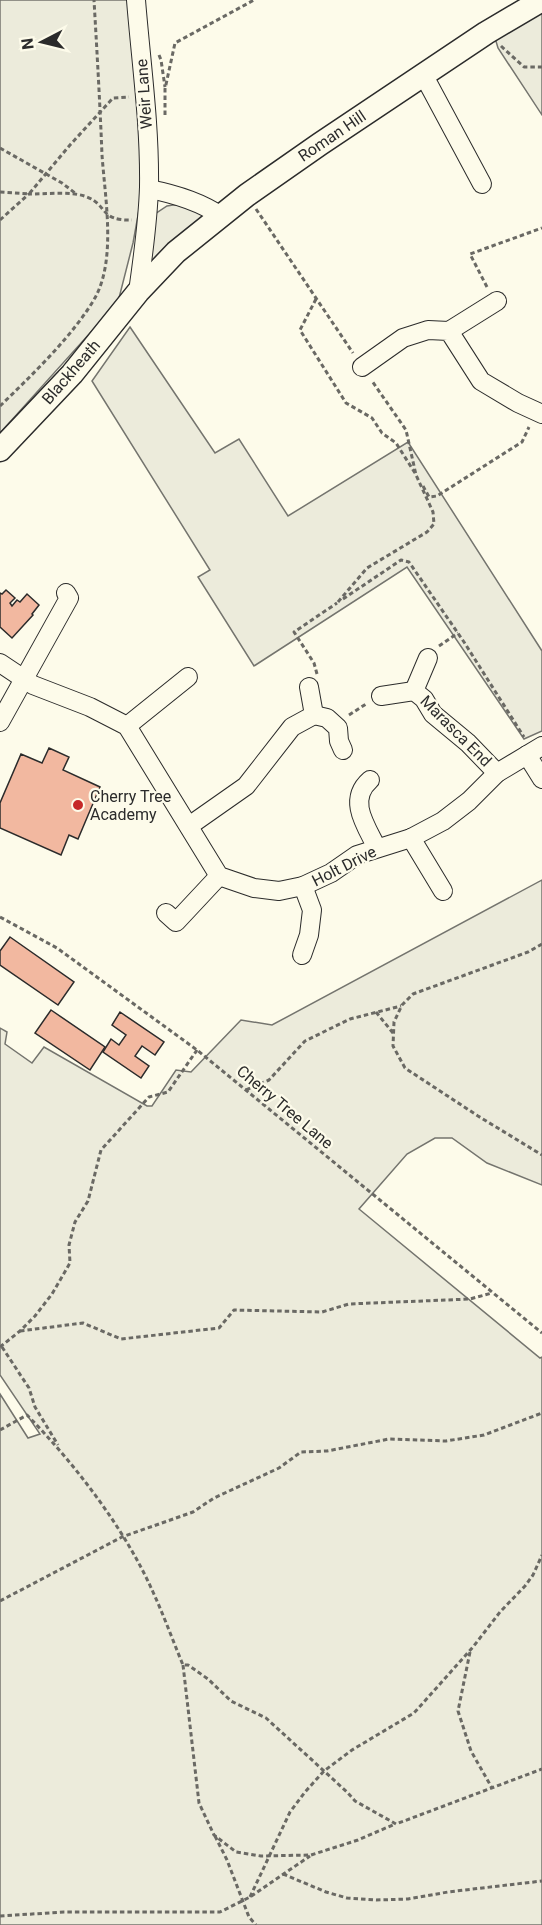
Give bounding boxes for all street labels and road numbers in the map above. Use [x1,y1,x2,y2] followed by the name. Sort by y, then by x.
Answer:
[132,58,156,130] street label: Weir Lane
[295,106,369,166] street label: Roman Hill
[38,336,104,408] street label: Blackheath
[416,691,496,771] street label: Marasca End
[309,842,379,890] street label: Holt Drive
[233,1061,337,1153] street label: Cherry Tree Lane

